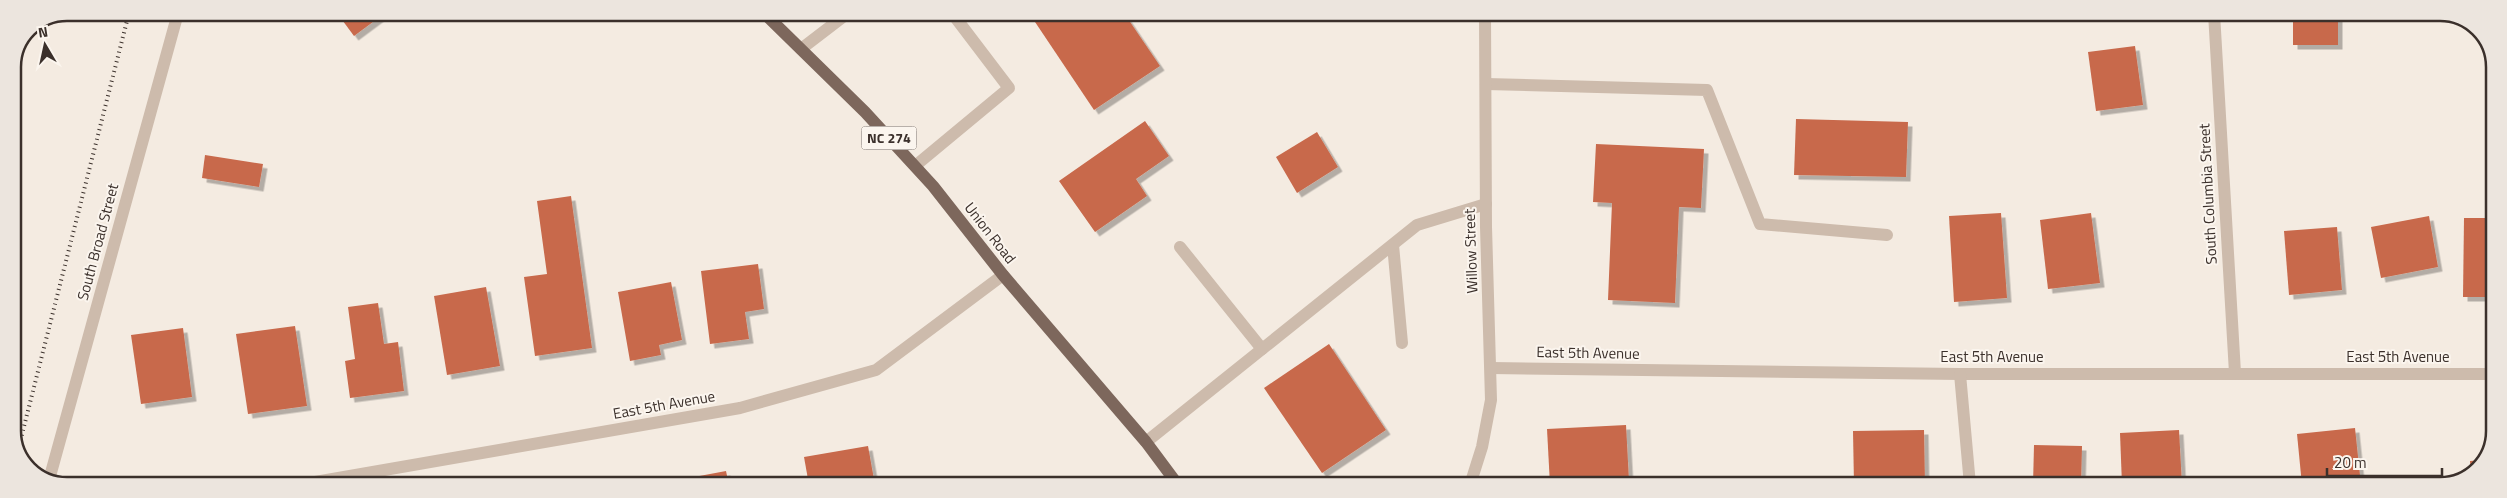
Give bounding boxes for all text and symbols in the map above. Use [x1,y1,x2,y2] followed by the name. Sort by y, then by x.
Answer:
[20,20,70,70] north arrow
[36,21,49,43] text: N
[2192,122,2223,265] street label: South Columbia Street
[862,126,916,150] road number: NC 274
[71,180,124,303] street label: South Broad Street
[959,197,1022,268] street label: Union Road
[1458,208,1483,294] street label: Willow Street
[1536,340,1640,365] street label: East 5th Avenue
[1940,345,2044,368] street label: East 5th Avenue
[2346,345,2450,368] street label: East 5th Avenue
[611,384,717,425] street label: East 5th Avenue
[2327,446,2442,478] scale bar
[2334,451,2367,474] text: 20 m

